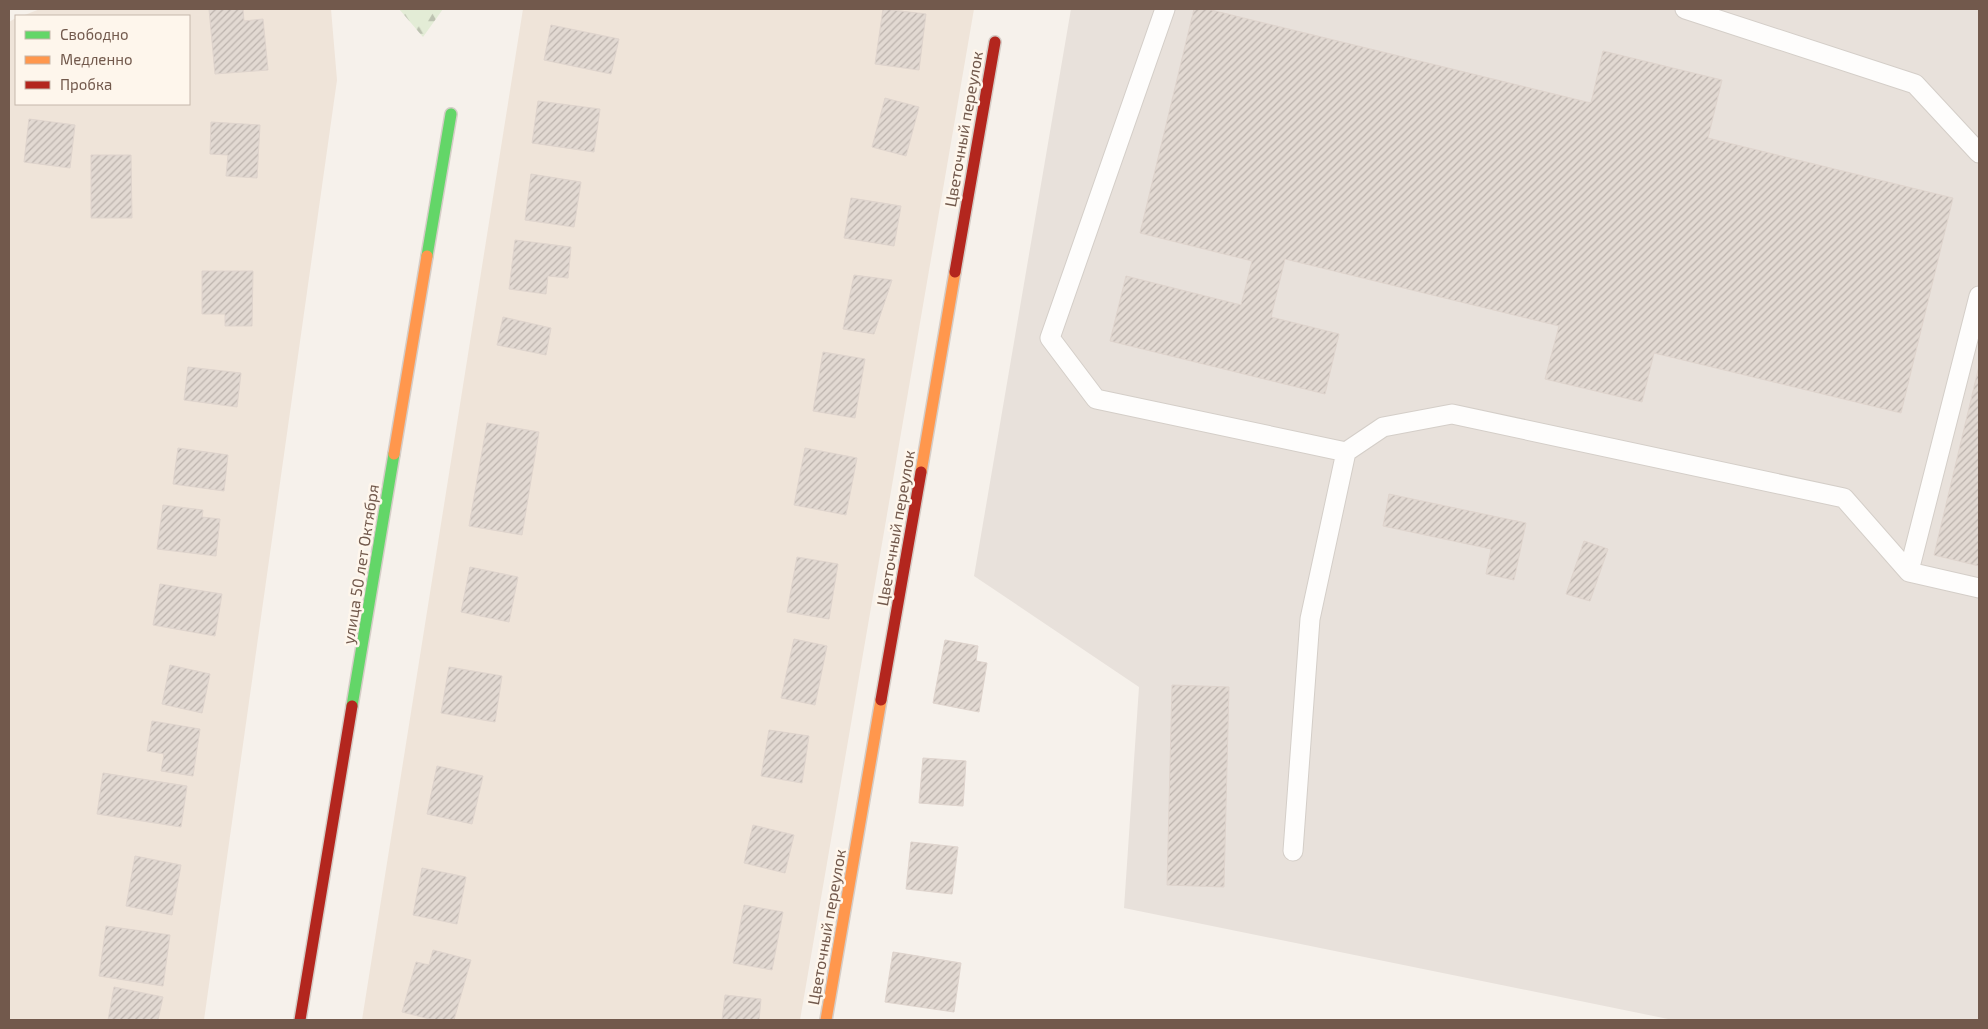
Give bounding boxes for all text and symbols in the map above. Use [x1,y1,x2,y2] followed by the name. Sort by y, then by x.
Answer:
[15,15,190,105] legend
[60,25,129,43] text: Свободно
[940,49,987,209] street label: Цветочный переулок
[60,50,133,68] text: Медленно
[60,75,112,93] text: Пробка
[872,448,919,608] street label: Цветочный переулок
[338,483,383,646] street label: улица 50 лет Октября
[803,847,850,1007] street label: Цветочный переулок

